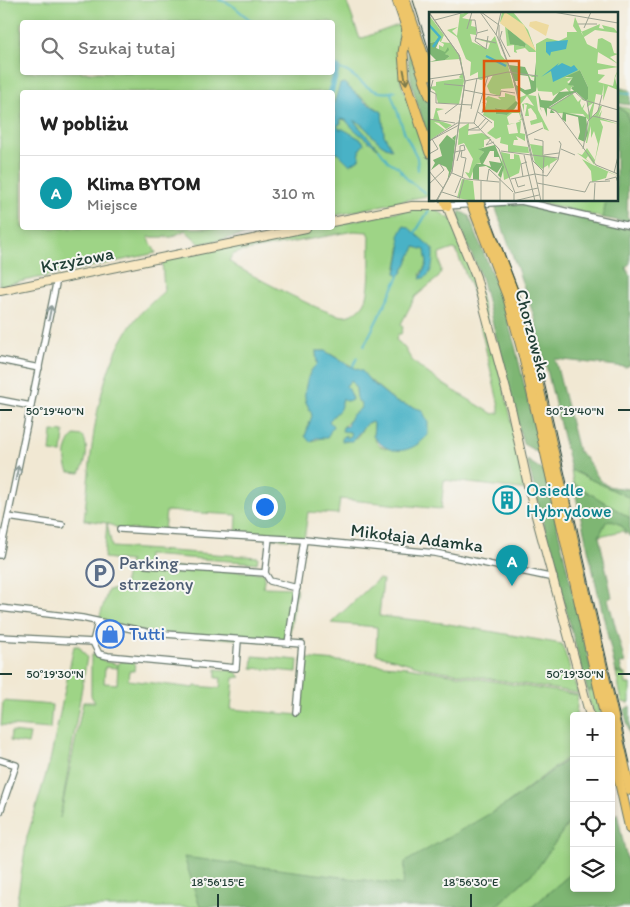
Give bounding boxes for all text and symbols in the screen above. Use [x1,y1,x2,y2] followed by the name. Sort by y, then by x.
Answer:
[429,12,618,201] inset map
[20,20,335,75] search box
[38,34,66,62] icon: search
[78,36,175,59] text: Szukaj tutaj
[401,69,411,85] one-way arrow
[40,110,128,135] text: W pobliżu
[87,172,201,195] text: Klima BYTOM
[51,184,61,203] text: A
[272,184,315,203] text: 310 m
[87,195,138,214] text: Miejsce
[39,242,115,278] street label: Krzyżowa
[510,287,556,384] street label: Chorzowska
[46,306,56,322] one-way arrow
[26,404,84,418] text: 50°19'40"N
[546,404,604,418] text: 50°19'40"N
[13,465,22,481] one-way arrow
[526,479,612,522] place label: Osiedle Hybrydowe
[492,485,522,515] building icon: Osiedle Hybrydowe
[252,494,278,520] your location
[349,519,485,557] street label: Mikołaja Adamka
[496,545,528,586] pin: A
[119,552,194,595] place label: Parking strzeżony
[85,558,115,588] parking icon: Parking strzeżony
[95,619,125,649] shop icon: Tutti
[129,623,165,645] place label: Tutti
[26,667,84,681] text: 50°19'30"N
[546,667,604,681] text: 50°19'30"N
[570,712,615,892] map controls
[570,712,615,757] button: +
[570,757,615,802] button: −
[570,802,615,847] button: locate
[570,847,615,892] button: layers
[191,875,245,889] text: 18°56'15"E
[443,875,499,889] text: 18°56'30"E

